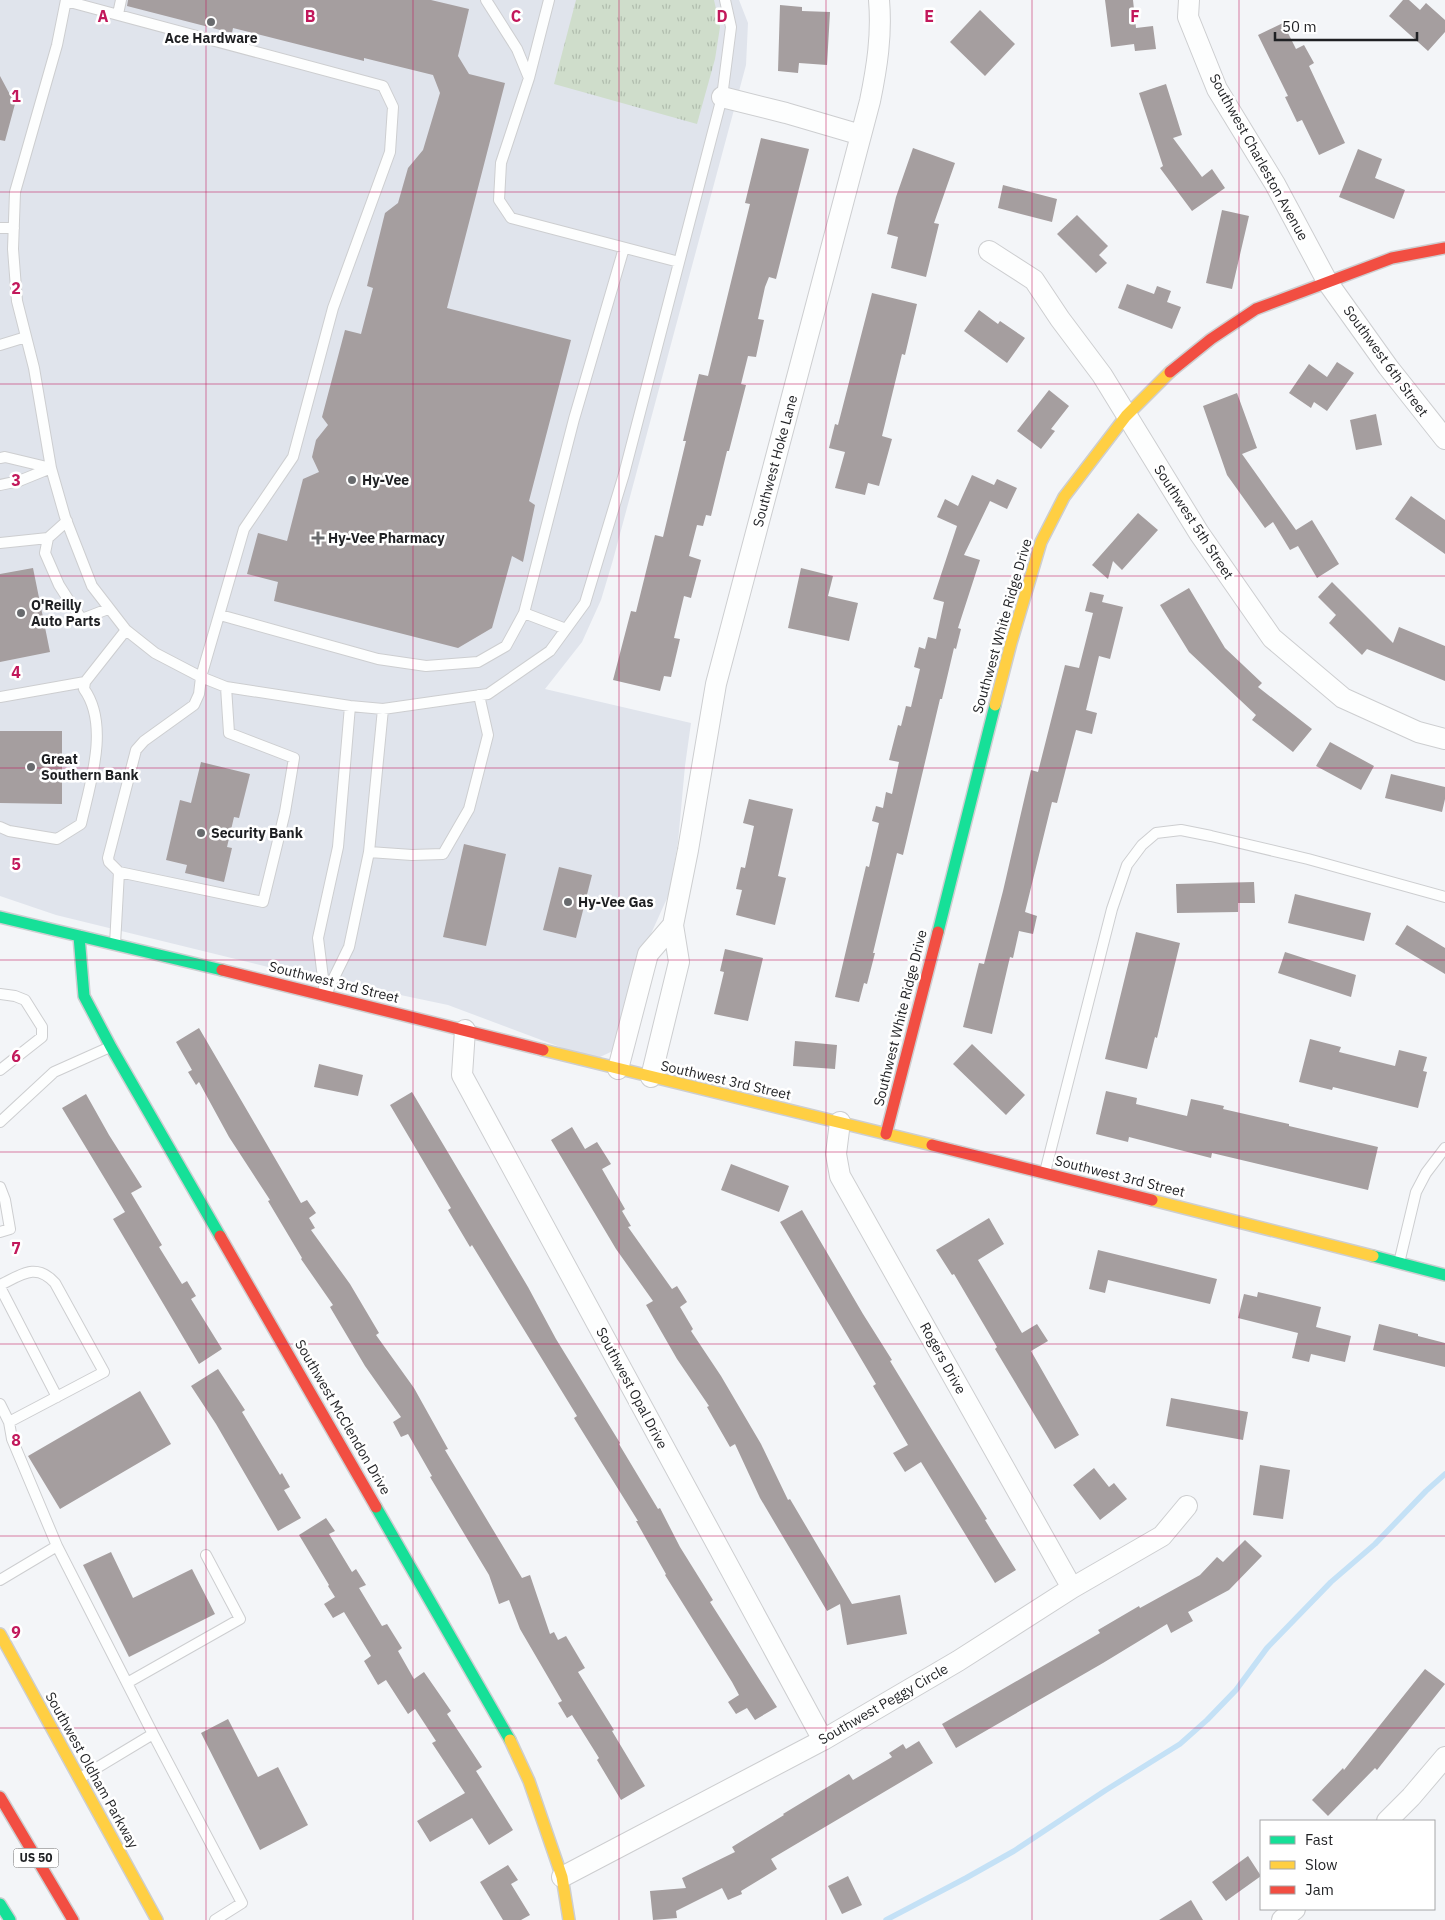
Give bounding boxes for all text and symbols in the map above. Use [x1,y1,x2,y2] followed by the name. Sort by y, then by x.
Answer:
[98,6,109,26] text: A
[305,6,316,26] text: B
[511,6,521,26] text: C
[716,6,728,26] text: D
[924,6,934,26] text: E
[1130,6,1140,26] text: F
[1275,10,1418,42] scale bar
[205,16,217,28] marker: Ace Hardware
[1282,17,1317,36] text: 50 m
[164,29,258,47] place label: Ace Hardware
[1206,70,1313,244] street label: Southwest Charleston Avenue
[11,86,21,106] text: 1
[11,278,21,298] text: 2
[1340,302,1432,420] street label: Southwest 6th Street
[749,393,801,529] street label: Southwest Hoke Lane
[1150,461,1238,583] street label: Southwest 5th Street
[11,470,21,490] text: 3
[362,471,409,489] place label: Hy-Vee
[346,474,358,486] marker: Hy-Vee
[328,529,445,547] place label: Hy-Vee Pharmacy
[312,532,324,544] marker: Hy-Vee Pharmacy
[968,536,1036,716] street label: Southwest White Ridge Drive
[31,596,101,630] place label: O'Reilly Auto Parts
[15,607,27,619] marker: O'Reilly Auto Parts
[11,662,21,682] text: 4
[41,750,140,784] place label: Great Southern Bank
[25,761,37,773] marker: Great Southern Bank
[211,824,304,842] place label: Security Bank
[195,827,207,839] marker: Security Bank
[11,854,21,874] text: 5
[578,893,654,911] place label: Hy-Vee Gas
[562,896,574,908] marker: Hy-Vee Gas
[869,928,931,1108] street label: Southwest White Ridge Drive
[267,957,401,1007] street label: Southwest 3rd Street
[11,1046,21,1066] text: 6
[659,1056,793,1104] street label: Southwest 3rd Street
[1053,1151,1187,1201] street label: Southwest 3rd Street
[11,1238,21,1258] text: 7
[916,1319,970,1397] street label: Rogers Drive
[592,1324,672,1452] street label: Southwest Opal Drive
[291,1336,395,1498] street label: Southwest McClendon Drive
[11,1430,21,1450] text: 8
[11,1622,21,1642] text: 9
[815,1659,951,1749] street label: Southwest Peggy Circle
[41,1689,143,1851] street label: Southwest Oldham Parkway
[1260,1820,1435,1910] legend
[1305,1830,1333,1849] text: Fast
[14,1849,58,1868] road number: US 50
[1305,1855,1338,1874] text: Slow
[1305,1880,1334,1899] text: Jam

